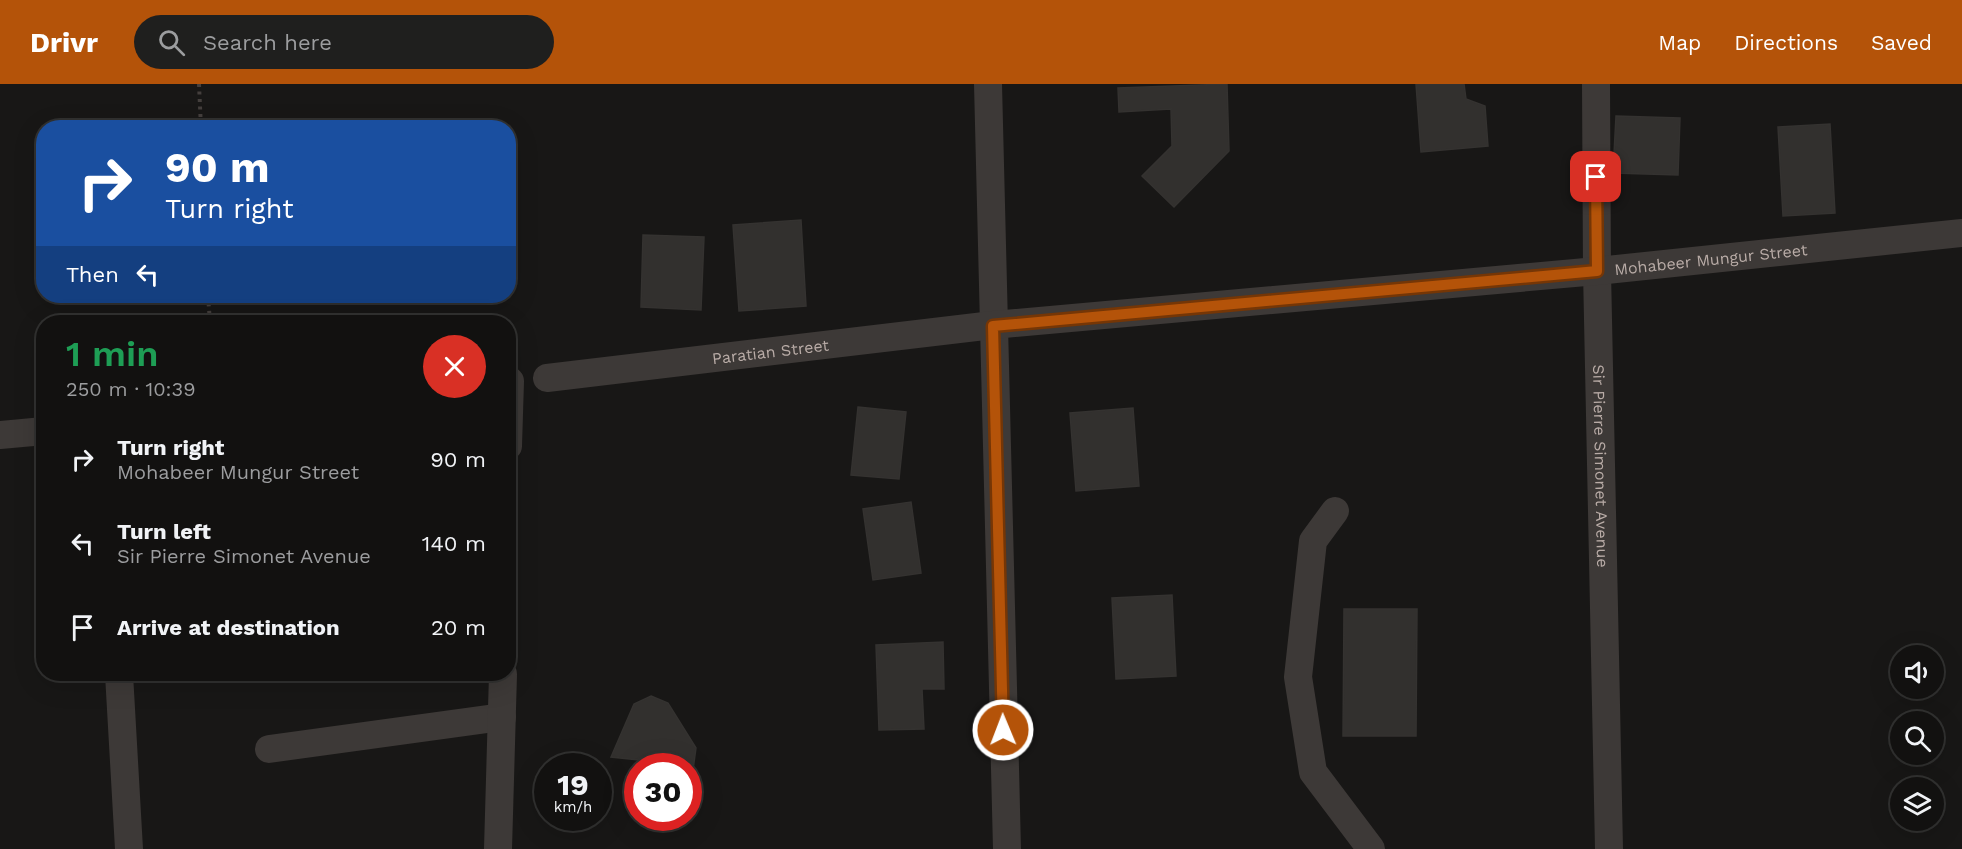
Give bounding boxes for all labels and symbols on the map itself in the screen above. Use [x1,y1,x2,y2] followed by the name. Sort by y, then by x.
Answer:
[1570,151,1621,202] pin
[1613,240,1809,279] street label: Mohabeer Mungur Street
[711,335,830,368] street label: Paratian Street
[1589,364,1613,568] street label: Sir Pierre Simonet Avenue
[971,698,1035,762] position arrow
[624,753,702,831] speed limit sign: 30

